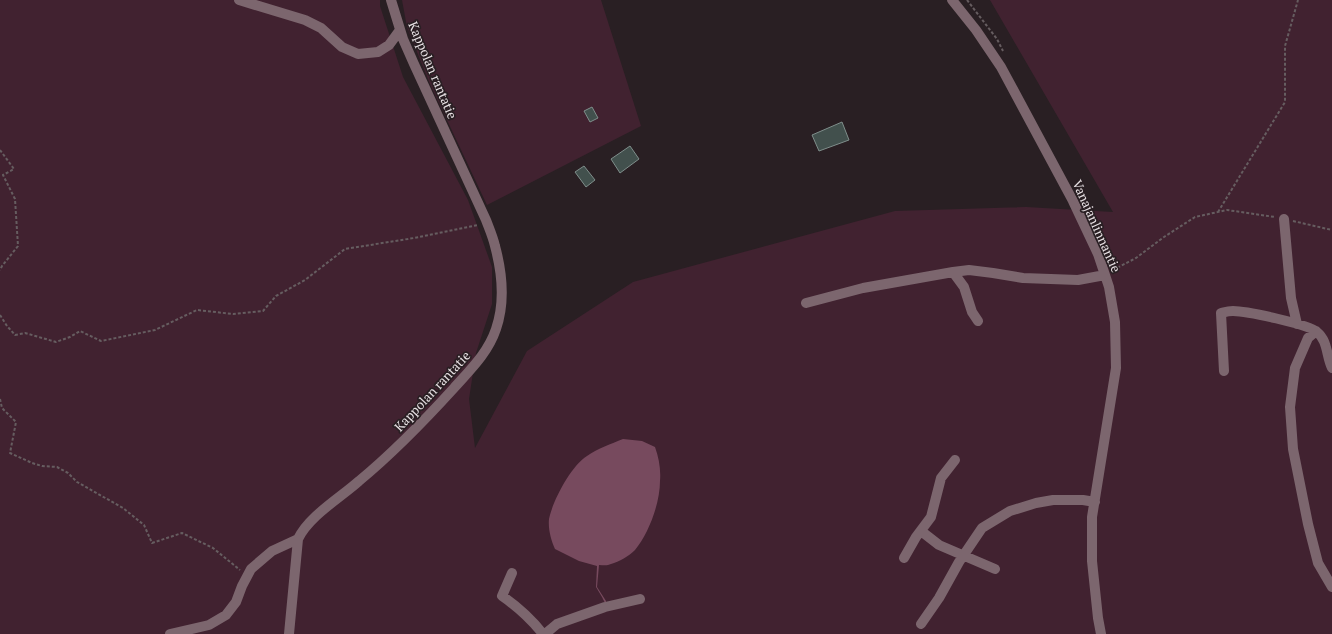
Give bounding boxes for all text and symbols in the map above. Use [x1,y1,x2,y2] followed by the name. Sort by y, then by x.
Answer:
[404,19,462,121] street label: Kappolan rantatie
[1069,177,1125,275] street label: Vanajanlinnantie
[390,347,474,435] street label: Kappolan rantatie

